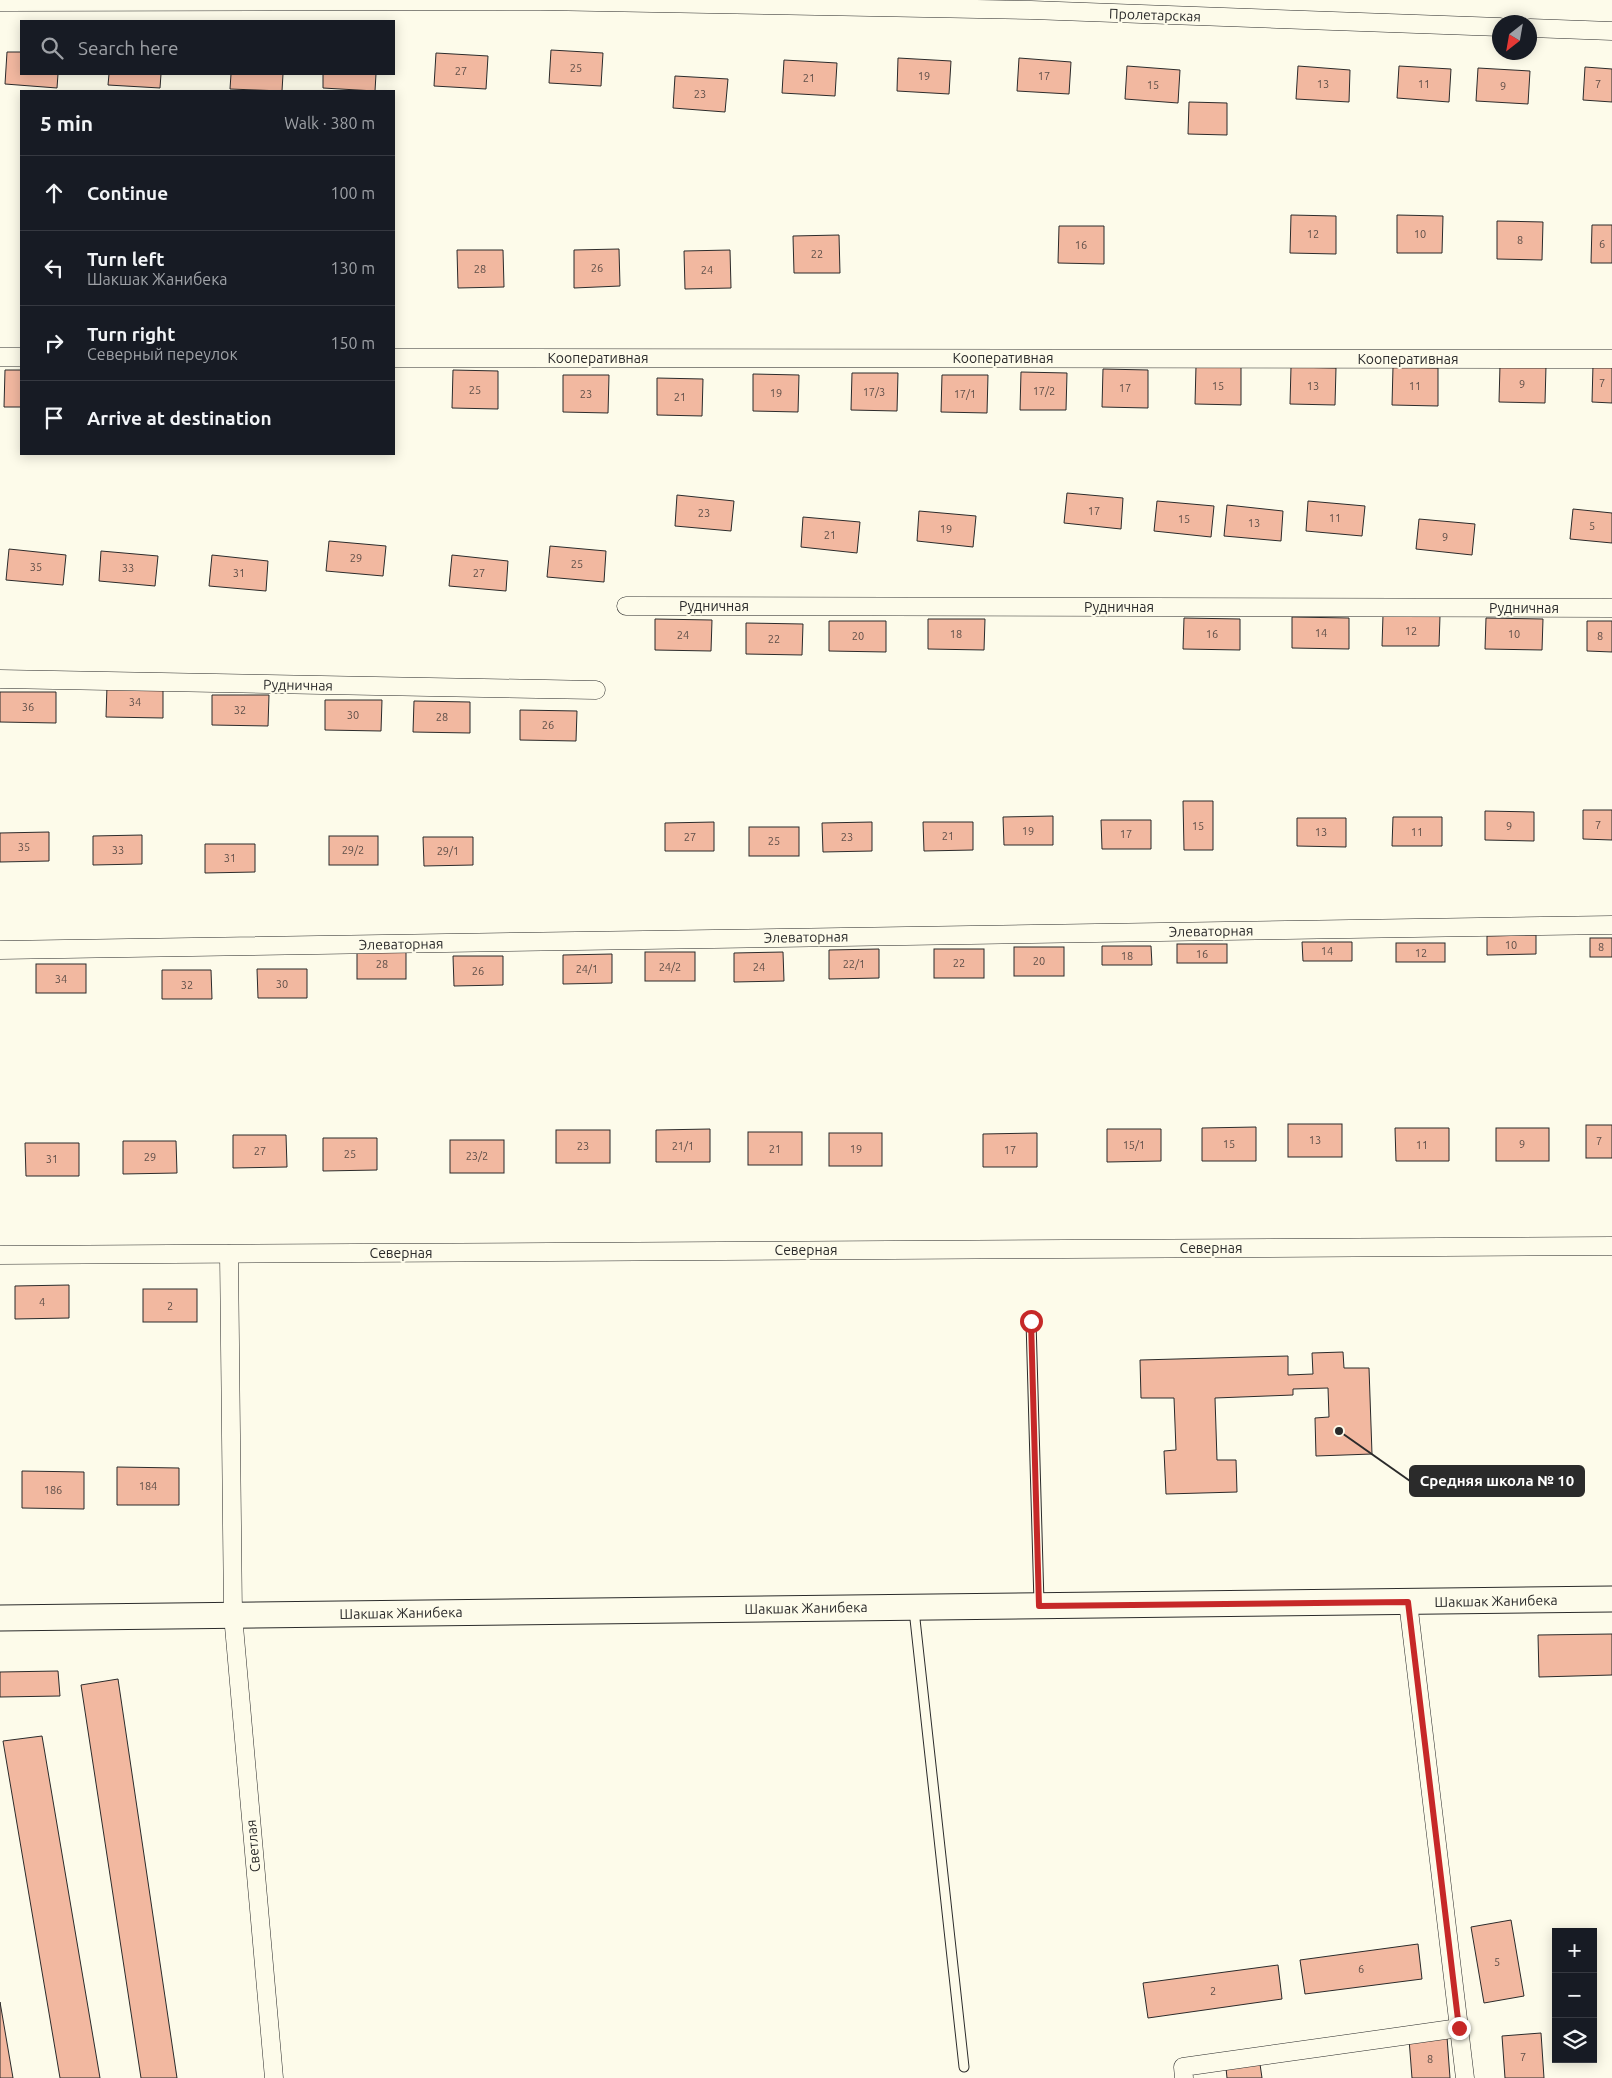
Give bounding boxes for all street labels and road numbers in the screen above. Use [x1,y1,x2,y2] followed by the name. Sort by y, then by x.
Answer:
[1109,5,1201,25] street label: Пролетарская
[547,350,649,366] street label: Кооперативная
[952,350,1054,366] street label: Кооперативная
[1357,351,1459,367] street label: Кооперативная
[679,598,749,614] street label: Рудничная
[1084,599,1154,615] street label: Рудничная
[1489,600,1559,616] street label: Рудничная
[263,676,333,694] street label: Рудничная
[1168,922,1254,940] street label: Элеваторная
[763,928,849,946] street label: Элеваторная
[358,935,444,953] street label: Элеваторная
[1180,1240,1242,1256] street label: Северная
[775,1242,837,1258] street label: Северная
[370,1245,432,1261] street label: Северная
[1434,1592,1558,1610] street label: Шакшак Жанибека
[744,1599,868,1617] street label: Шакшак Жанибека
[339,1604,463,1622] street label: Шакшак Жанибека
[243,1819,263,1873] street label: Светлая

